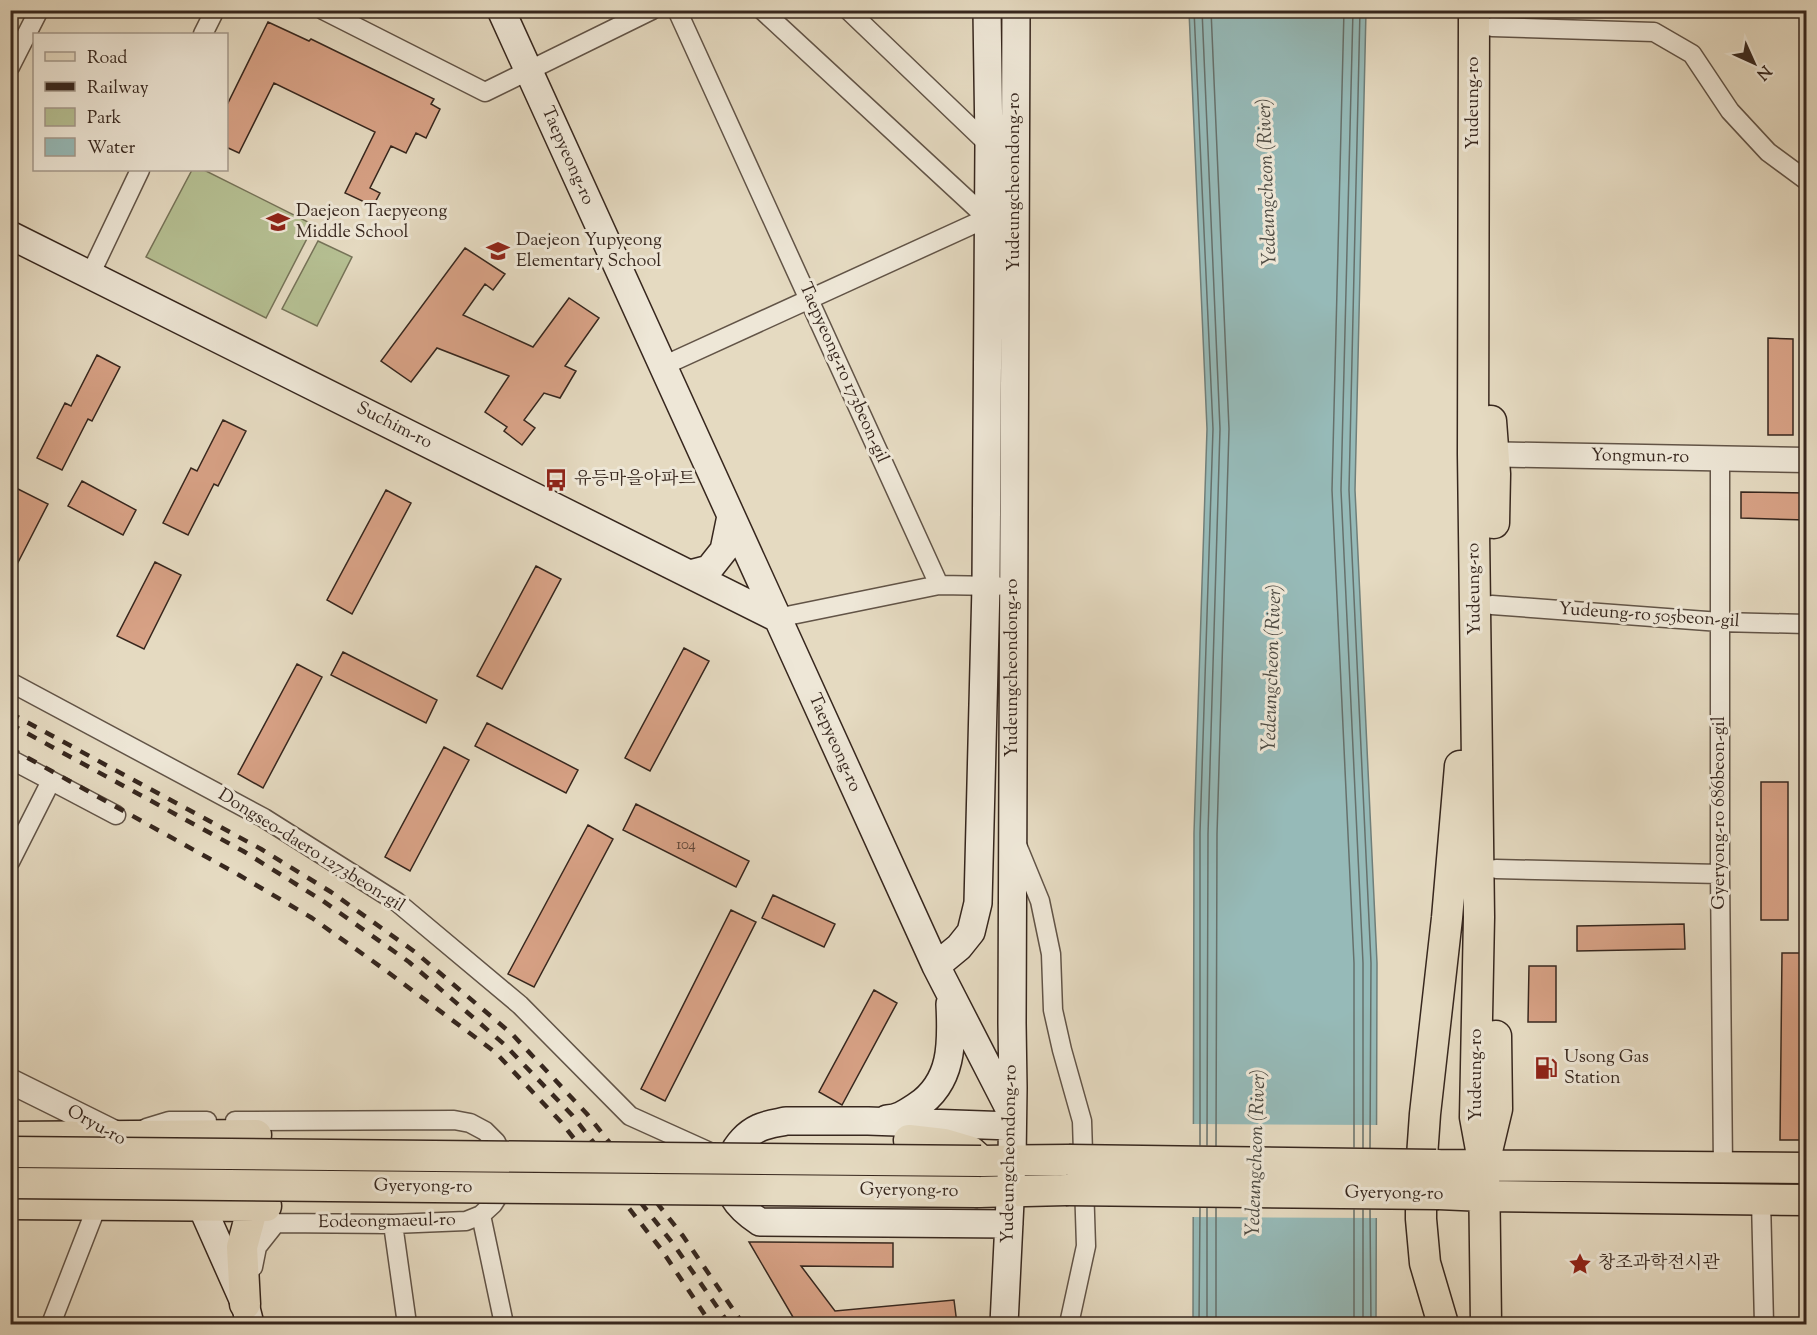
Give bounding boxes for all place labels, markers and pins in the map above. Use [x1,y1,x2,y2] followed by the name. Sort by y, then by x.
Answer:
[296,199,447,246] place label: Daejeon Taepyeong Middle School
[265,209,291,235] school or university icon: Daejeon Taepyeong Middle School
[516,228,662,275] place label: Daejeon Yupyeong Elementary School
[485,238,511,264] school or university icon: Daejeon Yupyeong Elementary School
[543,467,569,493] bus stop icon: 유등마을아파트
[574,467,696,493] place label: 유등마을아파트
[1564,1045,1649,1092] place label: Usong Gas Station
[1533,1055,1559,1081] fuel station icon: Usong Gas Station
[1567,1251,1593,1277] place icon: 창조과학전시관
[1598,1251,1720,1277] place label: 창조과학전시관

